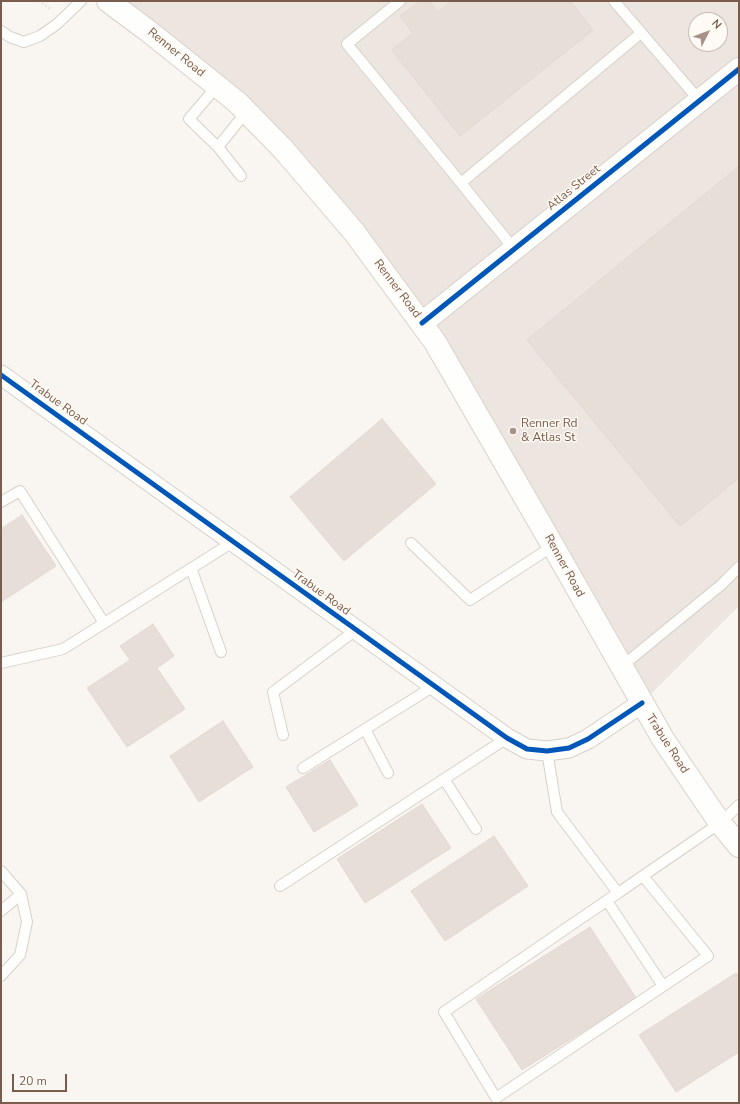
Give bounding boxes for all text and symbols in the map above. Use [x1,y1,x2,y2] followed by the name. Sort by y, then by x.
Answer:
[688,12,728,52] north arrow
[708,16,725,32] text: N
[144,26,208,80] street label: Renner Road
[544,162,604,214] street label: Atlas Street
[370,257,424,321] street label: Renner Road
[26,377,90,429] street label: Trabue Road
[521,417,578,445] place label: Renner Rd & Atlas St
[508,426,518,436] marker: Renner Rd & Atlas St
[541,532,587,600] street label: Renner Road
[289,567,353,619] street label: Trabue Road
[642,712,692,776] street label: Trabue Road
[14,1066,69,1092] scale bar
[19,1073,47,1089] text: 20 m

